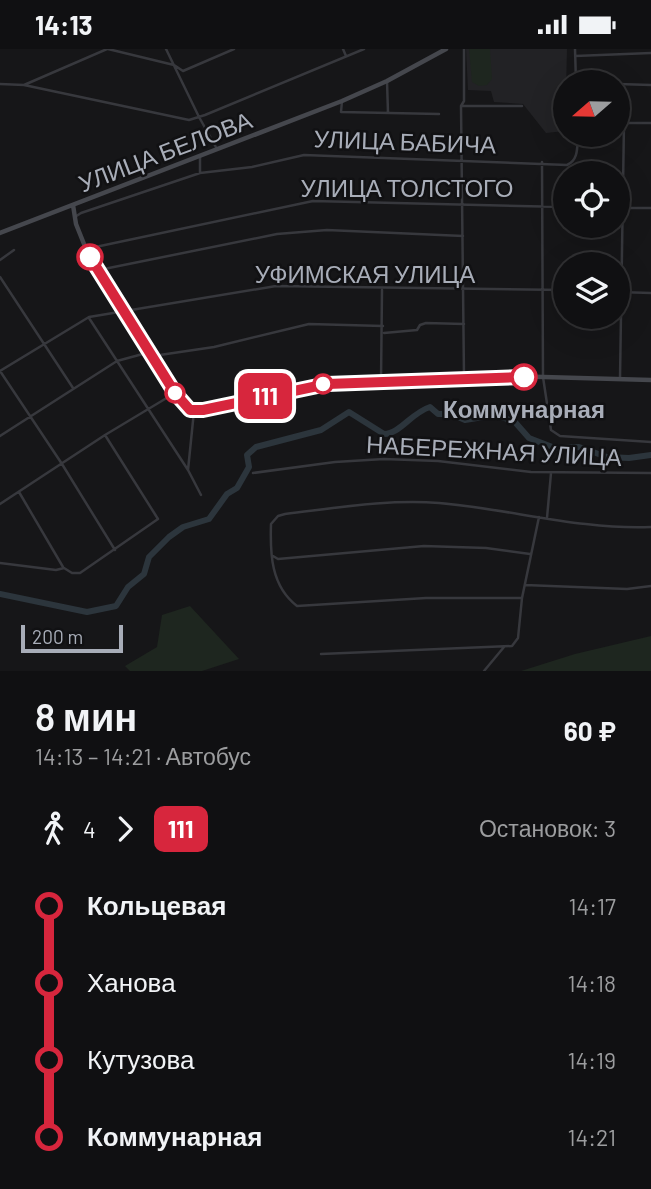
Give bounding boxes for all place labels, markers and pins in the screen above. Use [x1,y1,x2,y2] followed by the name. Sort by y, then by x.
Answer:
[77,244,103,270] unlabelled marker
[511,364,537,390] marker: Коммунарная
[313,374,333,394] unlabelled marker
[165,383,185,403] unlabelled marker
[443,394,605,423] place label: Коммунарная

